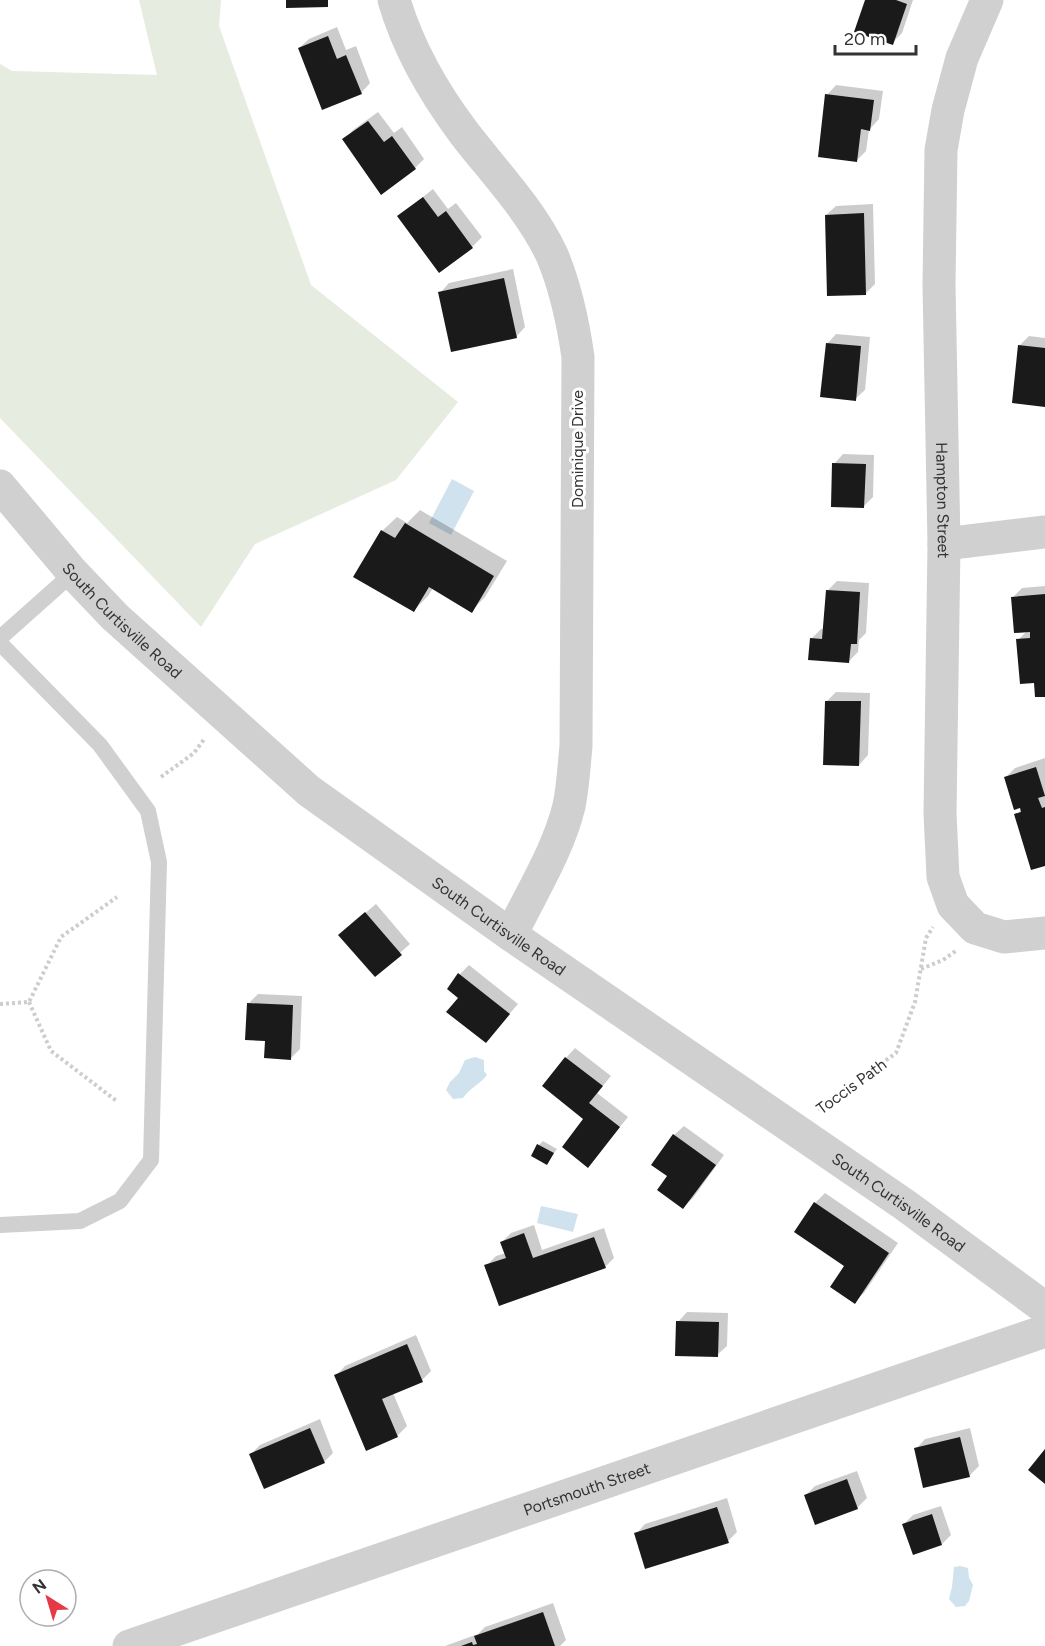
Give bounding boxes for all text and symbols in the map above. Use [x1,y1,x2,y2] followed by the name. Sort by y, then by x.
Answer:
[835,18,916,56] scale bar
[844,28,885,50] text: 20 m
[568,390,587,508] street label: Dominique Drive
[932,442,953,559] street label: Hampton Street
[58,559,186,683] street label: South Curtisville Road
[428,873,569,980] street label: South Curtisville Road
[813,1055,890,1118] street label: Toccis Path
[828,1149,969,1256] street label: South Curtisville Road
[521,1458,653,1520] street label: Portsmouth Street
[18,1568,78,1628] north arrow
[29,1575,50,1598] text: N

